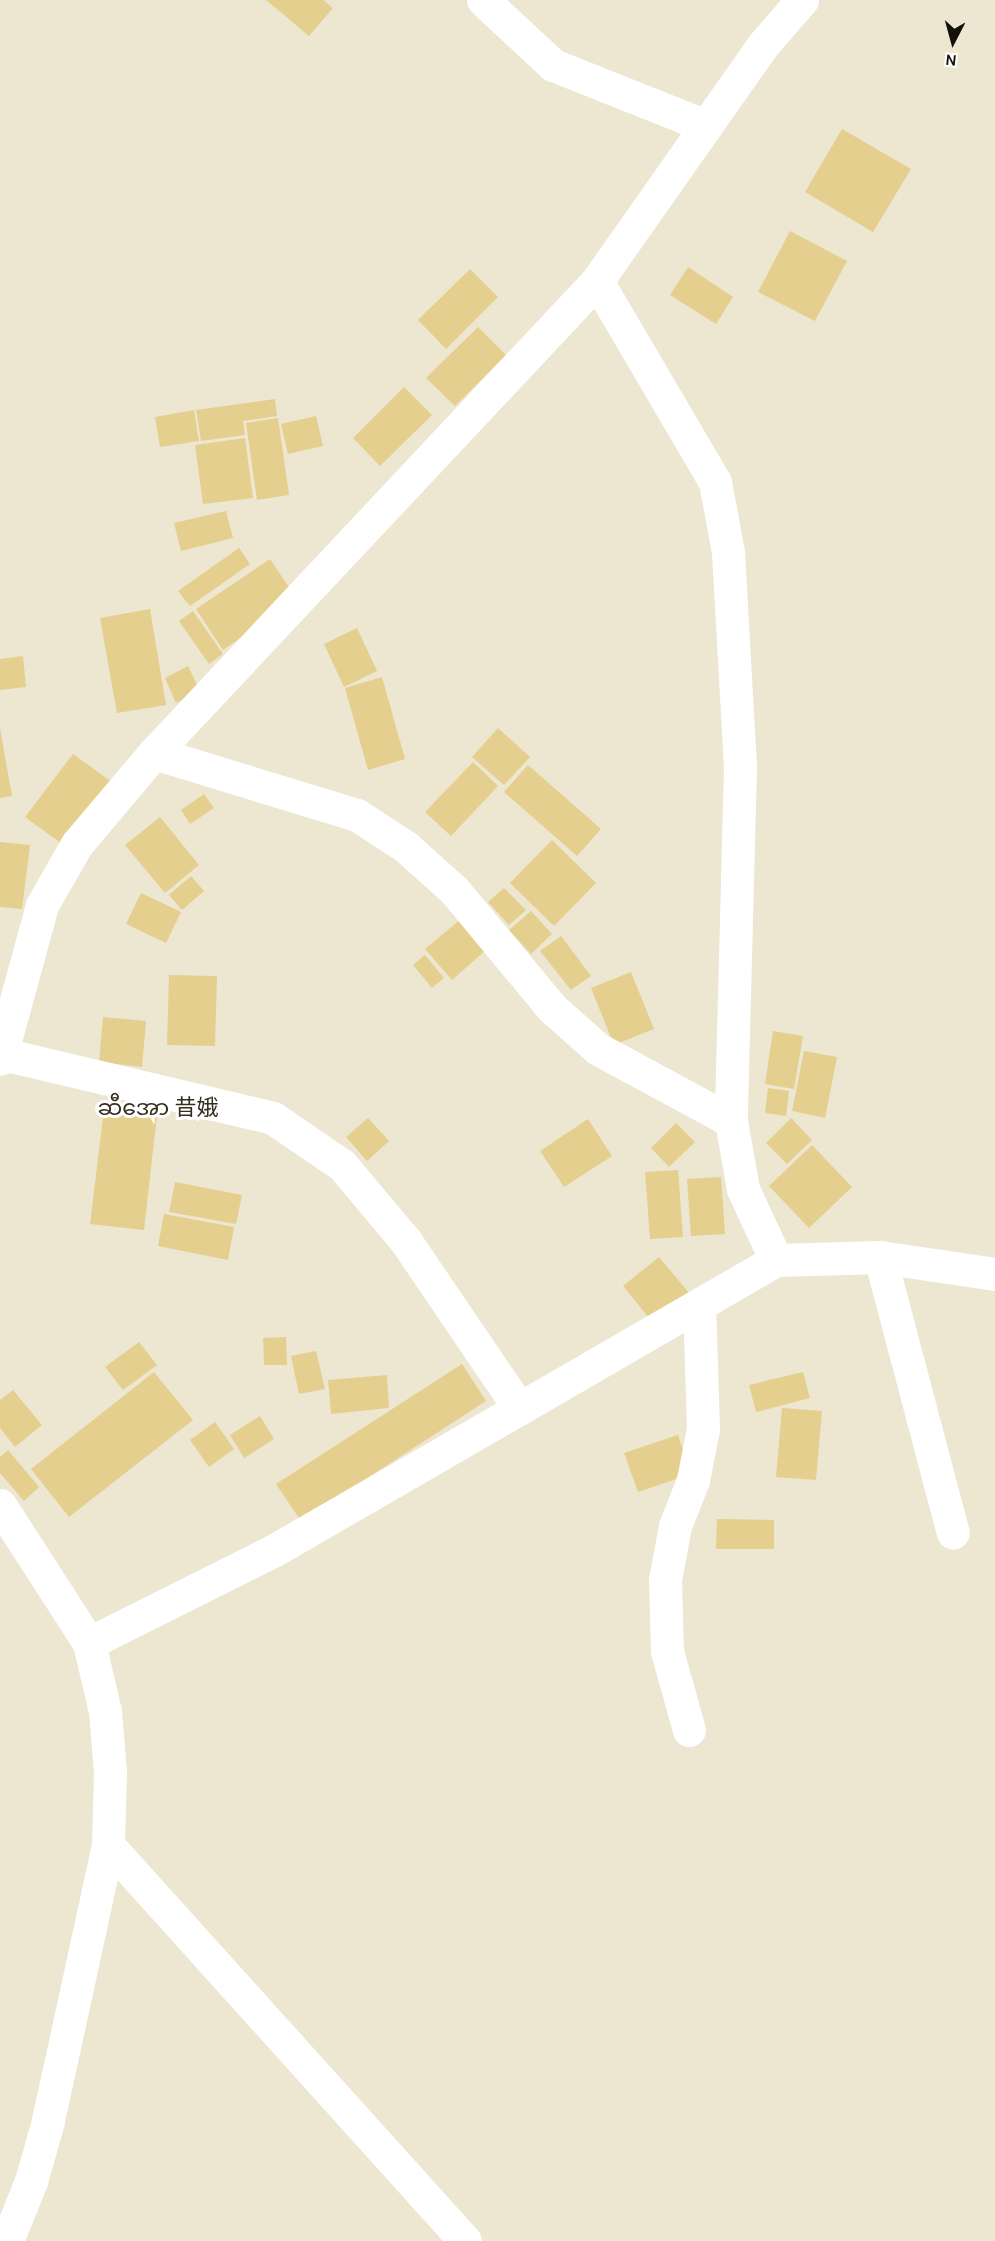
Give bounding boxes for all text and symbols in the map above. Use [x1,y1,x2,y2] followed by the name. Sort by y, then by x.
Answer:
[923,12,983,72] north arrow
[944,50,958,70] text: N
[97,1096,219,1122] district label: ဆီအော 昔娥

